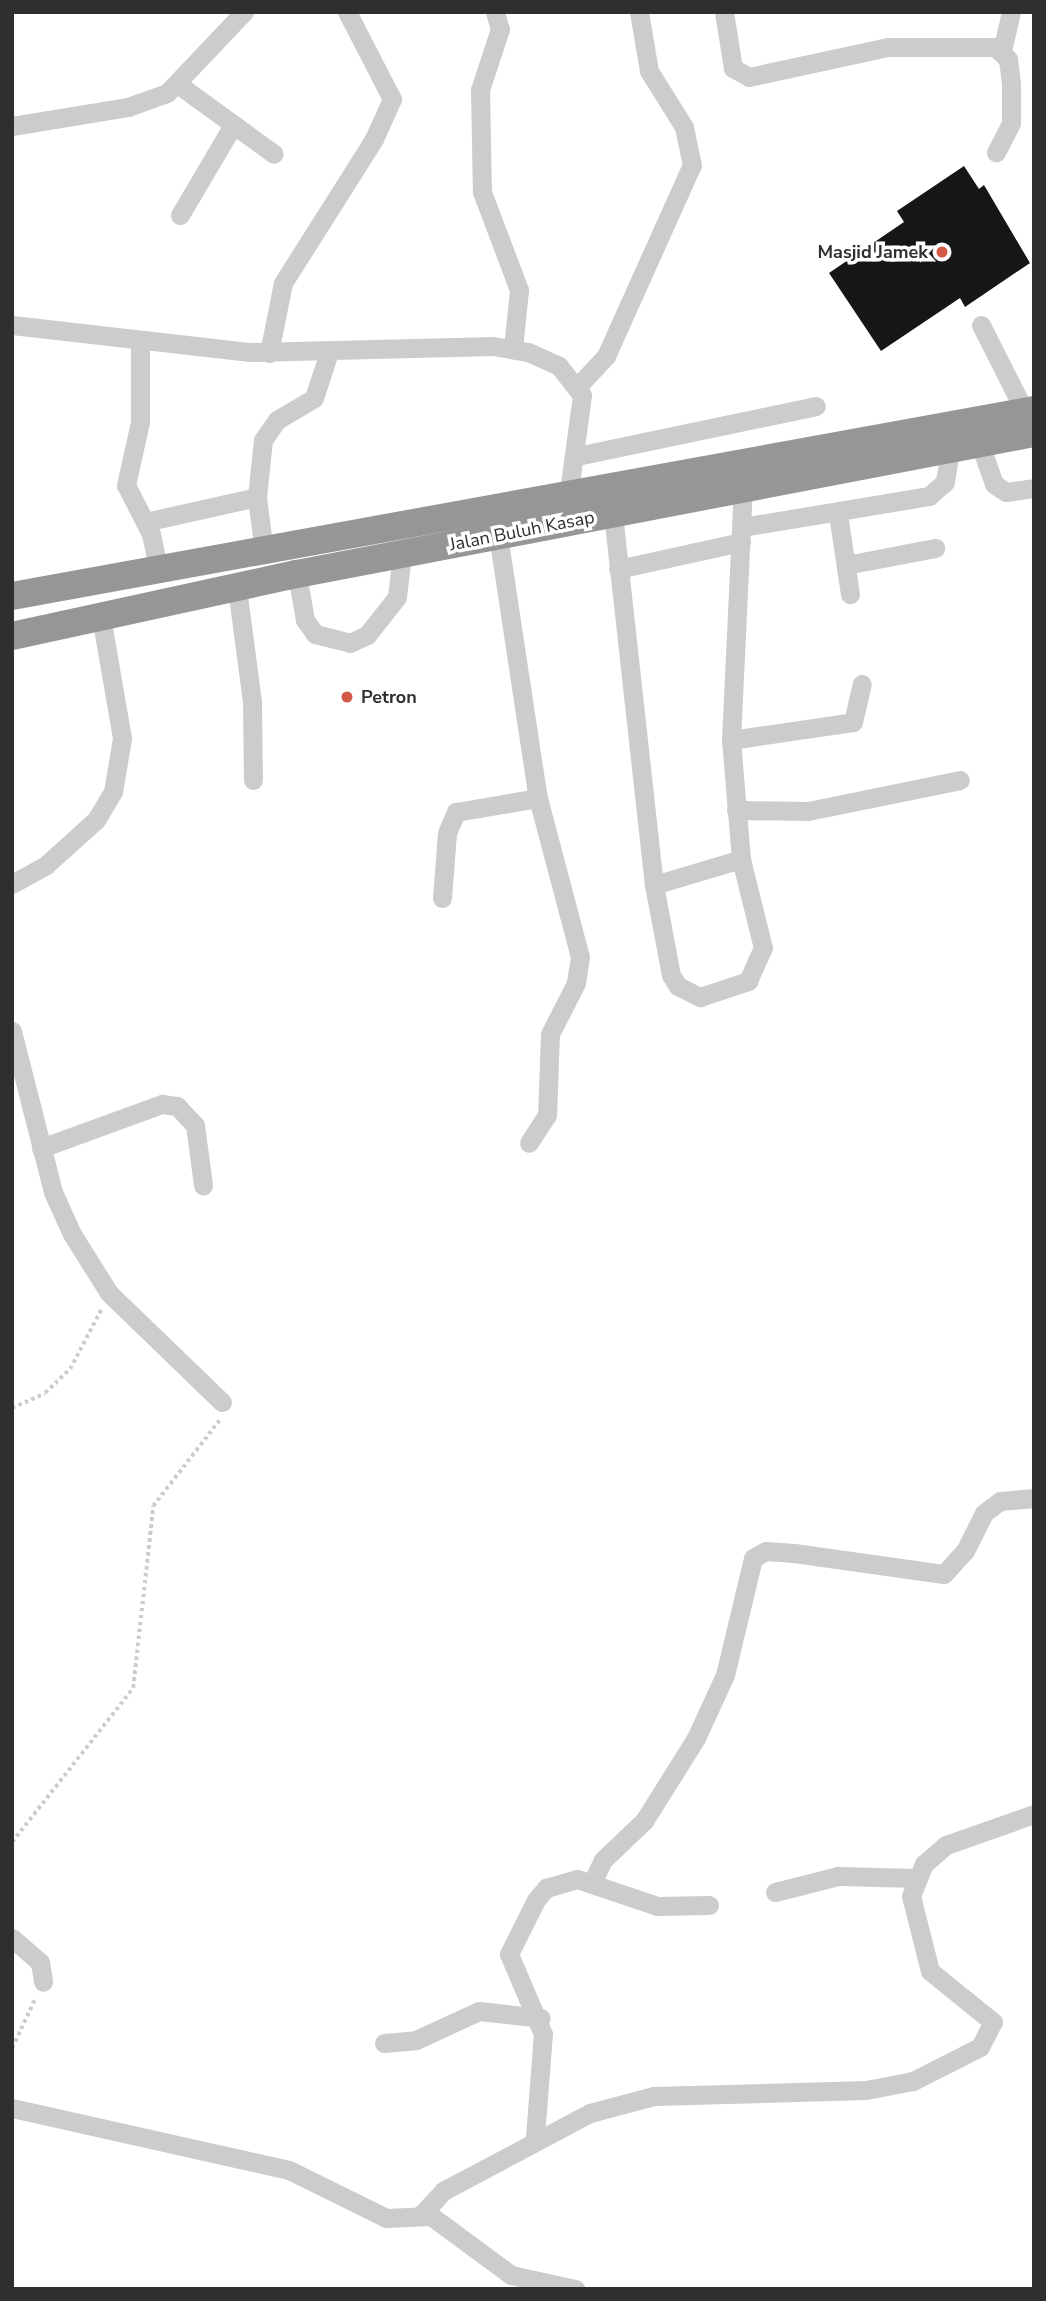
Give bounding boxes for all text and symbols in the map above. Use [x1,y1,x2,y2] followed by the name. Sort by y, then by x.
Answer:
[817,241,928,263] place label: Masjid Jamek
[934,244,950,260] marker: Masjid Jamek
[448,506,596,556] street label: Jalan Buluh Kasap
[361,686,417,708] place label: Petron
[339,689,355,705] marker: Petron

